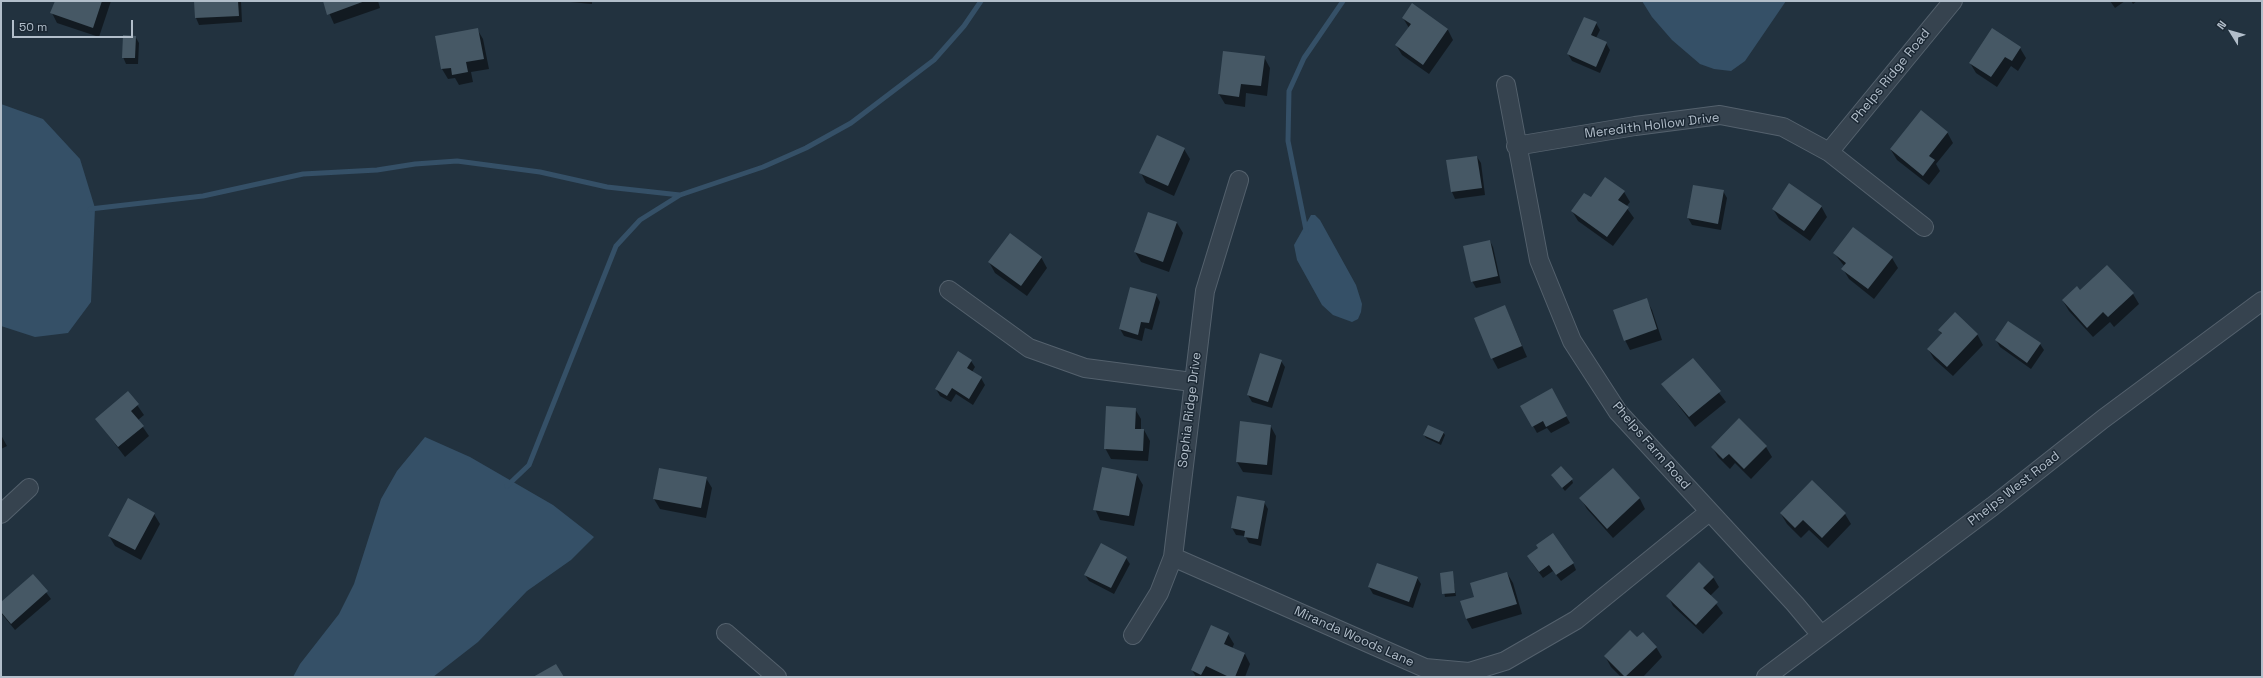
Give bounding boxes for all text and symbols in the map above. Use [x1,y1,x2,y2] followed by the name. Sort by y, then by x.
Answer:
[14,12,135,38] scale bar
[2211,12,2251,52] north arrow
[2214,18,2229,32] text: N
[19,19,47,35] text: 50 m
[1848,26,1934,126] street label: Phelps Ridge Road
[1584,110,1720,142] street label: Meredith Hollow Drive
[1175,351,1205,469] street label: Sophia Ridge Drive
[1609,399,1693,493] street label: Phelps Farm Road
[1965,448,2063,530] street label: Phelps West Road
[1292,603,1416,671] street label: Miranda Woods Lane

